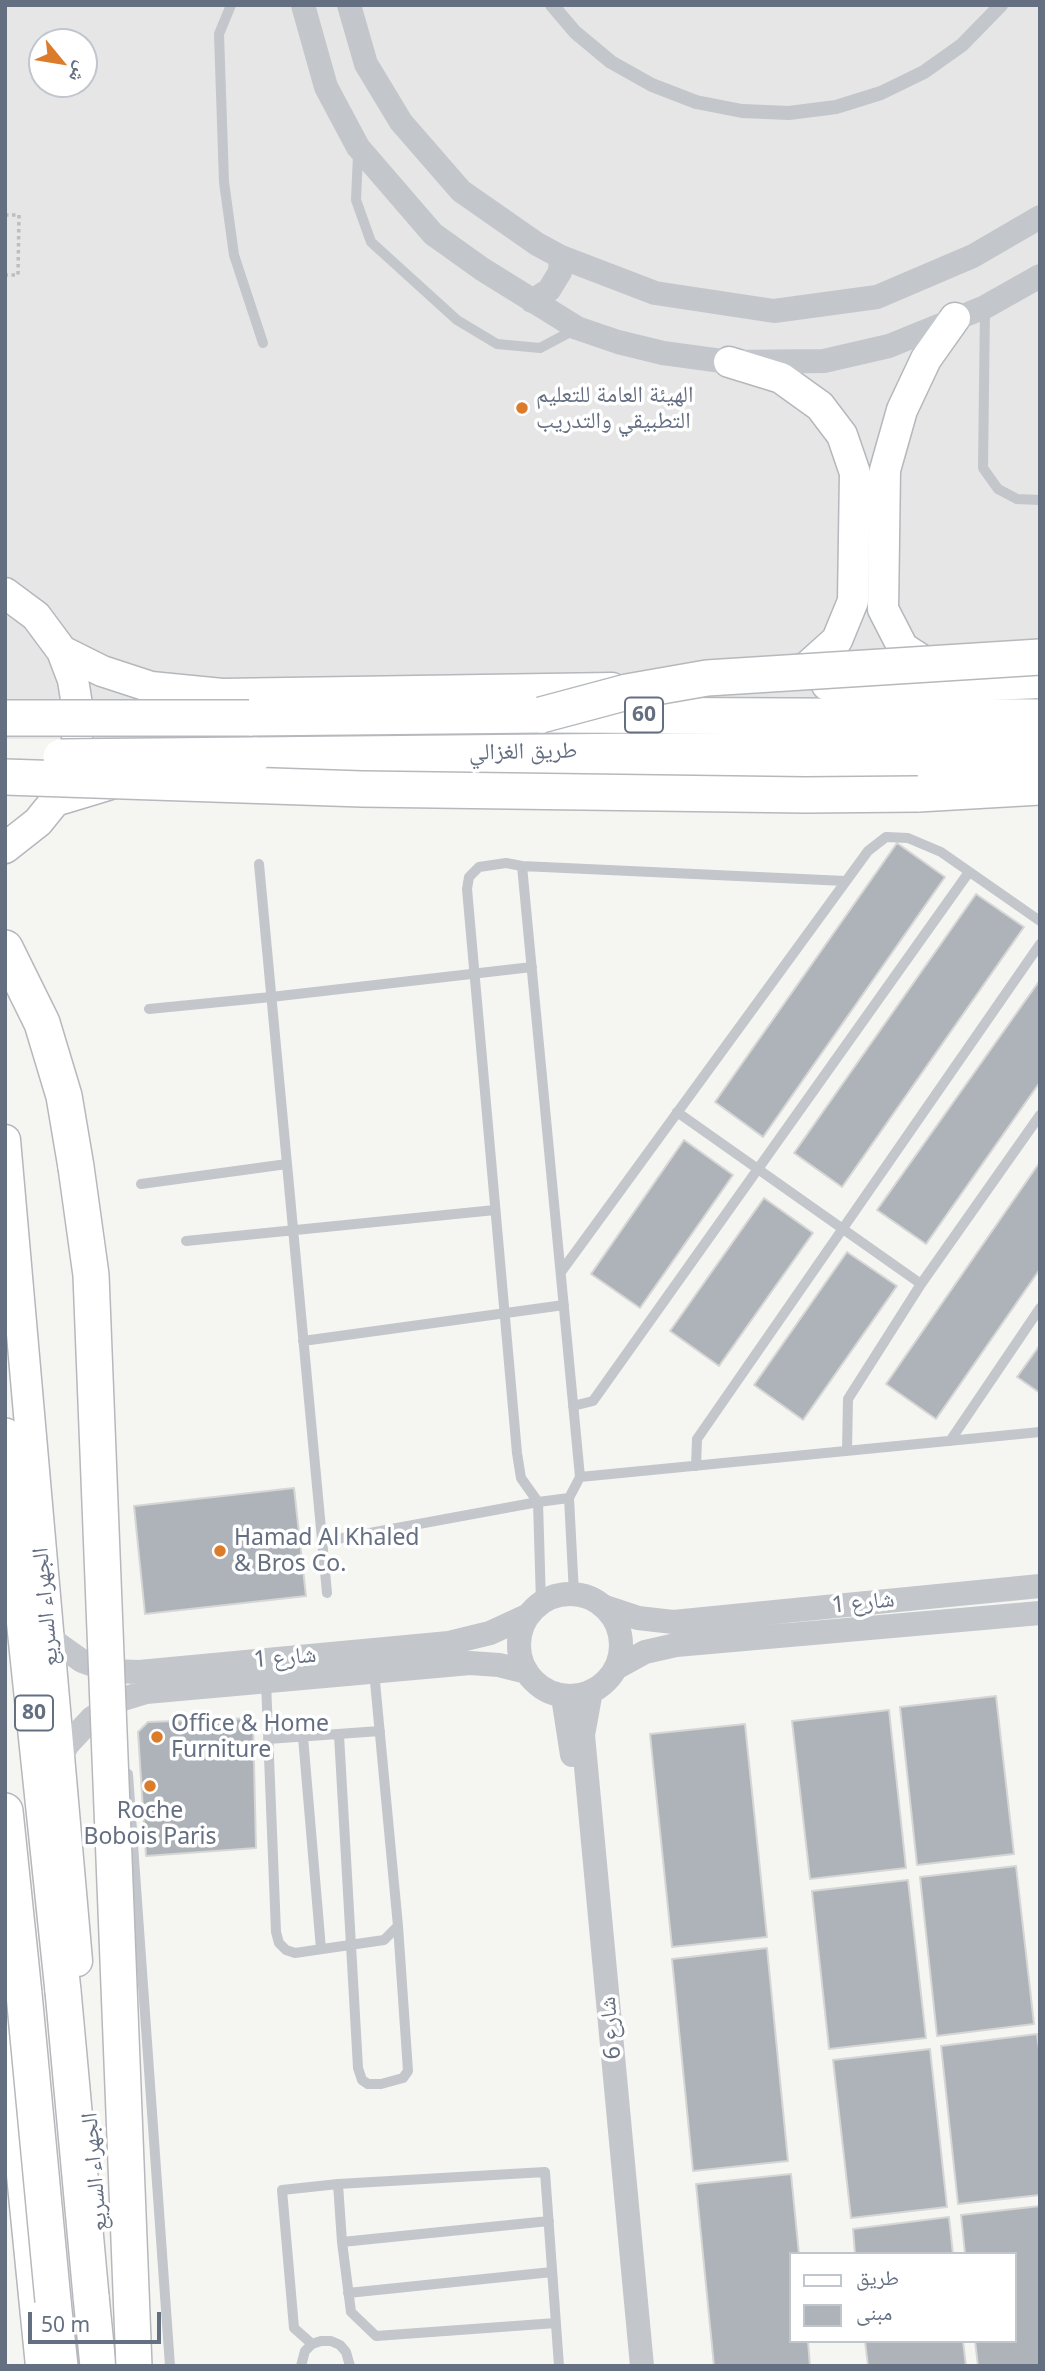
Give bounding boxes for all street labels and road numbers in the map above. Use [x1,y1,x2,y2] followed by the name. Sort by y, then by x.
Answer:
[625,698,663,732] road number: 60
[469,737,577,767] street label: طريق الغزالي
[27,1547,65,1667] street label: الجهراء السريع
[830,1586,896,1620] street label: شارع 1
[252,1642,318,1674] street label: شارع 1
[15,1696,53,1730] road number: 80
[595,1995,627,2061] street label: شارع 6
[76,2112,114,2232] street label: الجهراء السريع

